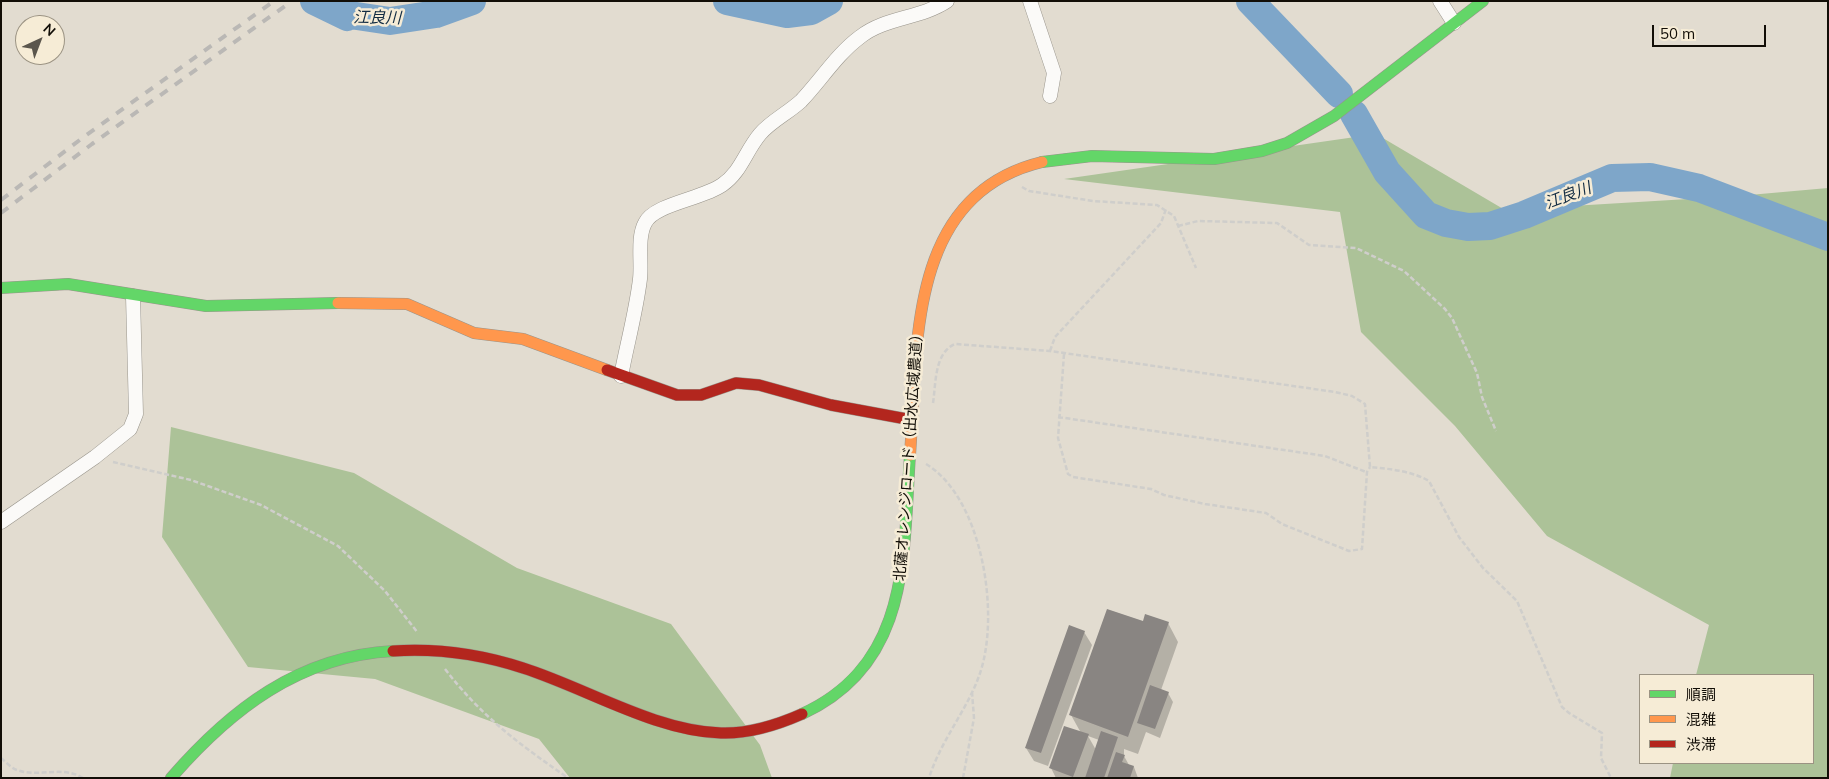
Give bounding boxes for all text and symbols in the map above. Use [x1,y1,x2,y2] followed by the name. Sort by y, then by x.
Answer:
[353,8,401,28] water label: 江良川
[15,15,65,65] north arrow
[1654,15,1768,47] scale bar
[40,20,60,40] text: N
[1660,24,1695,43] text: 50 m
[1542,178,1594,214] water label: 江良川
[891,326,927,582] street label: 北薩オレンジロード（出水広域農道）
[1639,674,1814,764] legend
[1686,685,1716,704] text: 順調
[1686,710,1716,729] text: 混雑
[1686,735,1716,754] text: 渋滞

